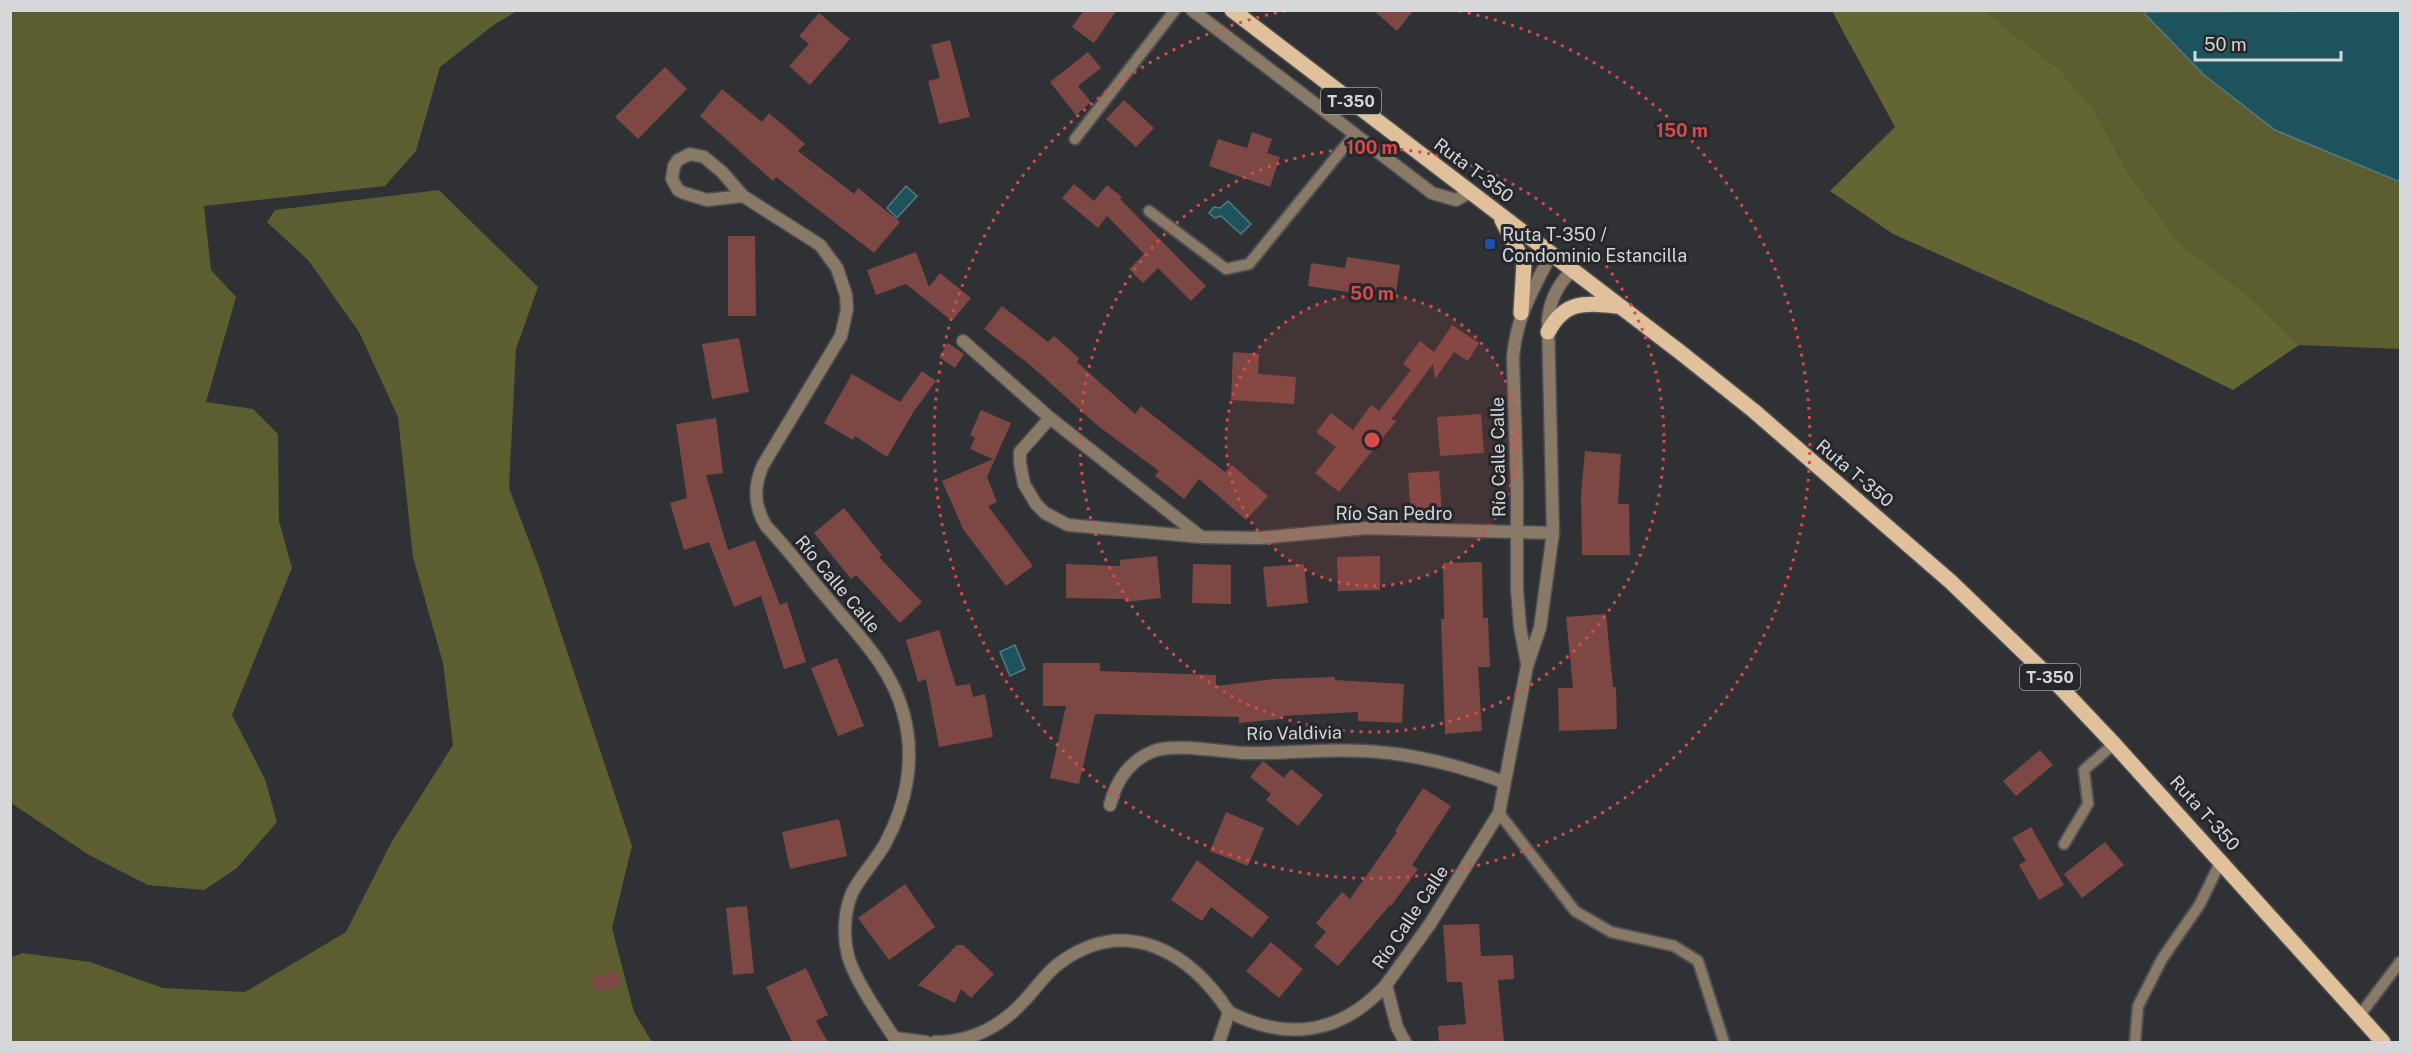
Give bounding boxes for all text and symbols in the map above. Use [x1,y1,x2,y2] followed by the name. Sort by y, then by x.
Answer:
[2195,24,2340,62] scale bar
[2204,34,2247,55] text: 50 m
[1321,88,1381,114] road number: T-350
[1656,120,1708,141] text: 150 m
[1430,133,1518,207] street label: Ruta T-350
[1346,137,1398,158] text: 100 m
[1502,224,1687,266] place label: Ruta T-350 / Condominio Estancilla
[1483,237,1497,251] marker: Ruta T-350 / Condominio Estancilla
[1350,283,1394,304] text: 50 m
[1486,397,1510,517] street label: Río Calle Calle
[1362,430,1382,450] centre of rings
[1812,435,1898,511] street label: Ruta T-350
[1336,503,1453,524] street label: Río San Pedro
[791,531,885,637] street label: Río Calle Calle
[2020,664,2080,690] road number: T-350
[1246,722,1342,744] street label: Río Valdivia
[2166,771,2244,855] street label: Ruta T-350
[1368,861,1452,973] street label: Río Calle Calle

